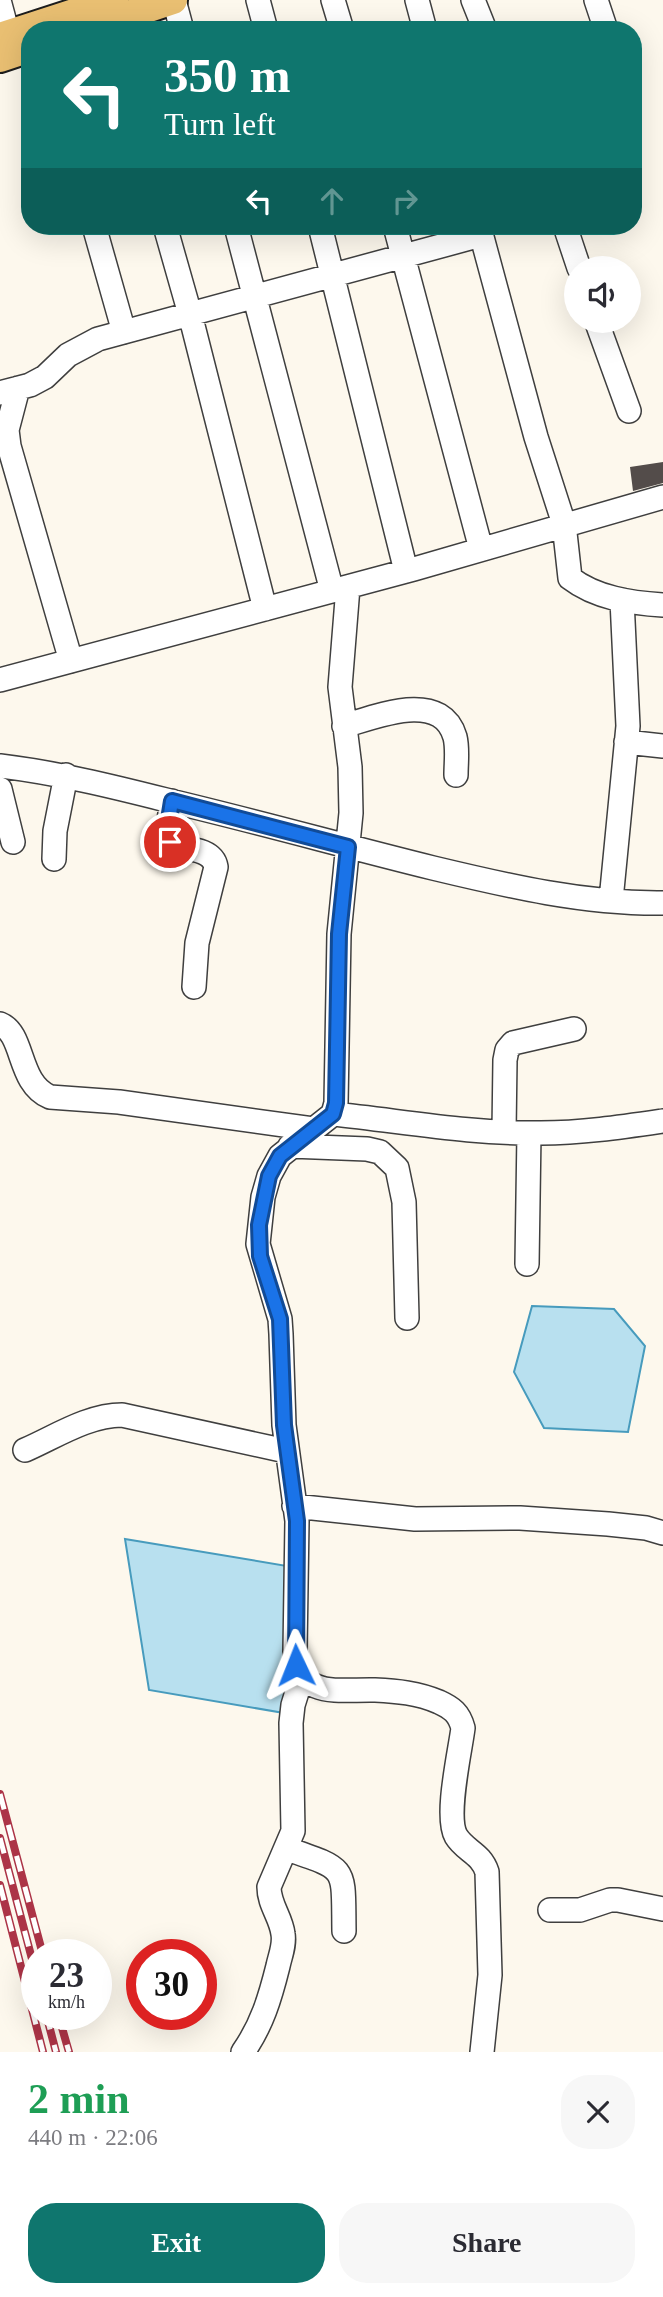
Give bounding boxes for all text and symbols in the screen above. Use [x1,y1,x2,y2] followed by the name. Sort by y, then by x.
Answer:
[164,48,291,103] text: 350 m
[49,49,140,140] icon: left
[164,106,276,142] text: Turn left
[240,182,278,220] icon: left
[313,182,351,220] icon: ahead
[386,182,424,220] icon: right
[564,256,641,333] map controls
[564,256,641,333] button: sound
[140,812,200,872] pin
[151,823,189,861] icon: arrive
[259,1628,333,1702] position arrow
[126,1939,217,2030] speed limit sign: 30
[49,1956,84,1995] text: 23
[48,1992,85,2012] text: km/h
[561,2075,635,2149] button: close
[28,2076,130,2122] text: 2 min
[28,2125,158,2150] text: 440 m · 22:06
[28,2203,325,2283] button: Exit
[339,2203,635,2283] button: Share

